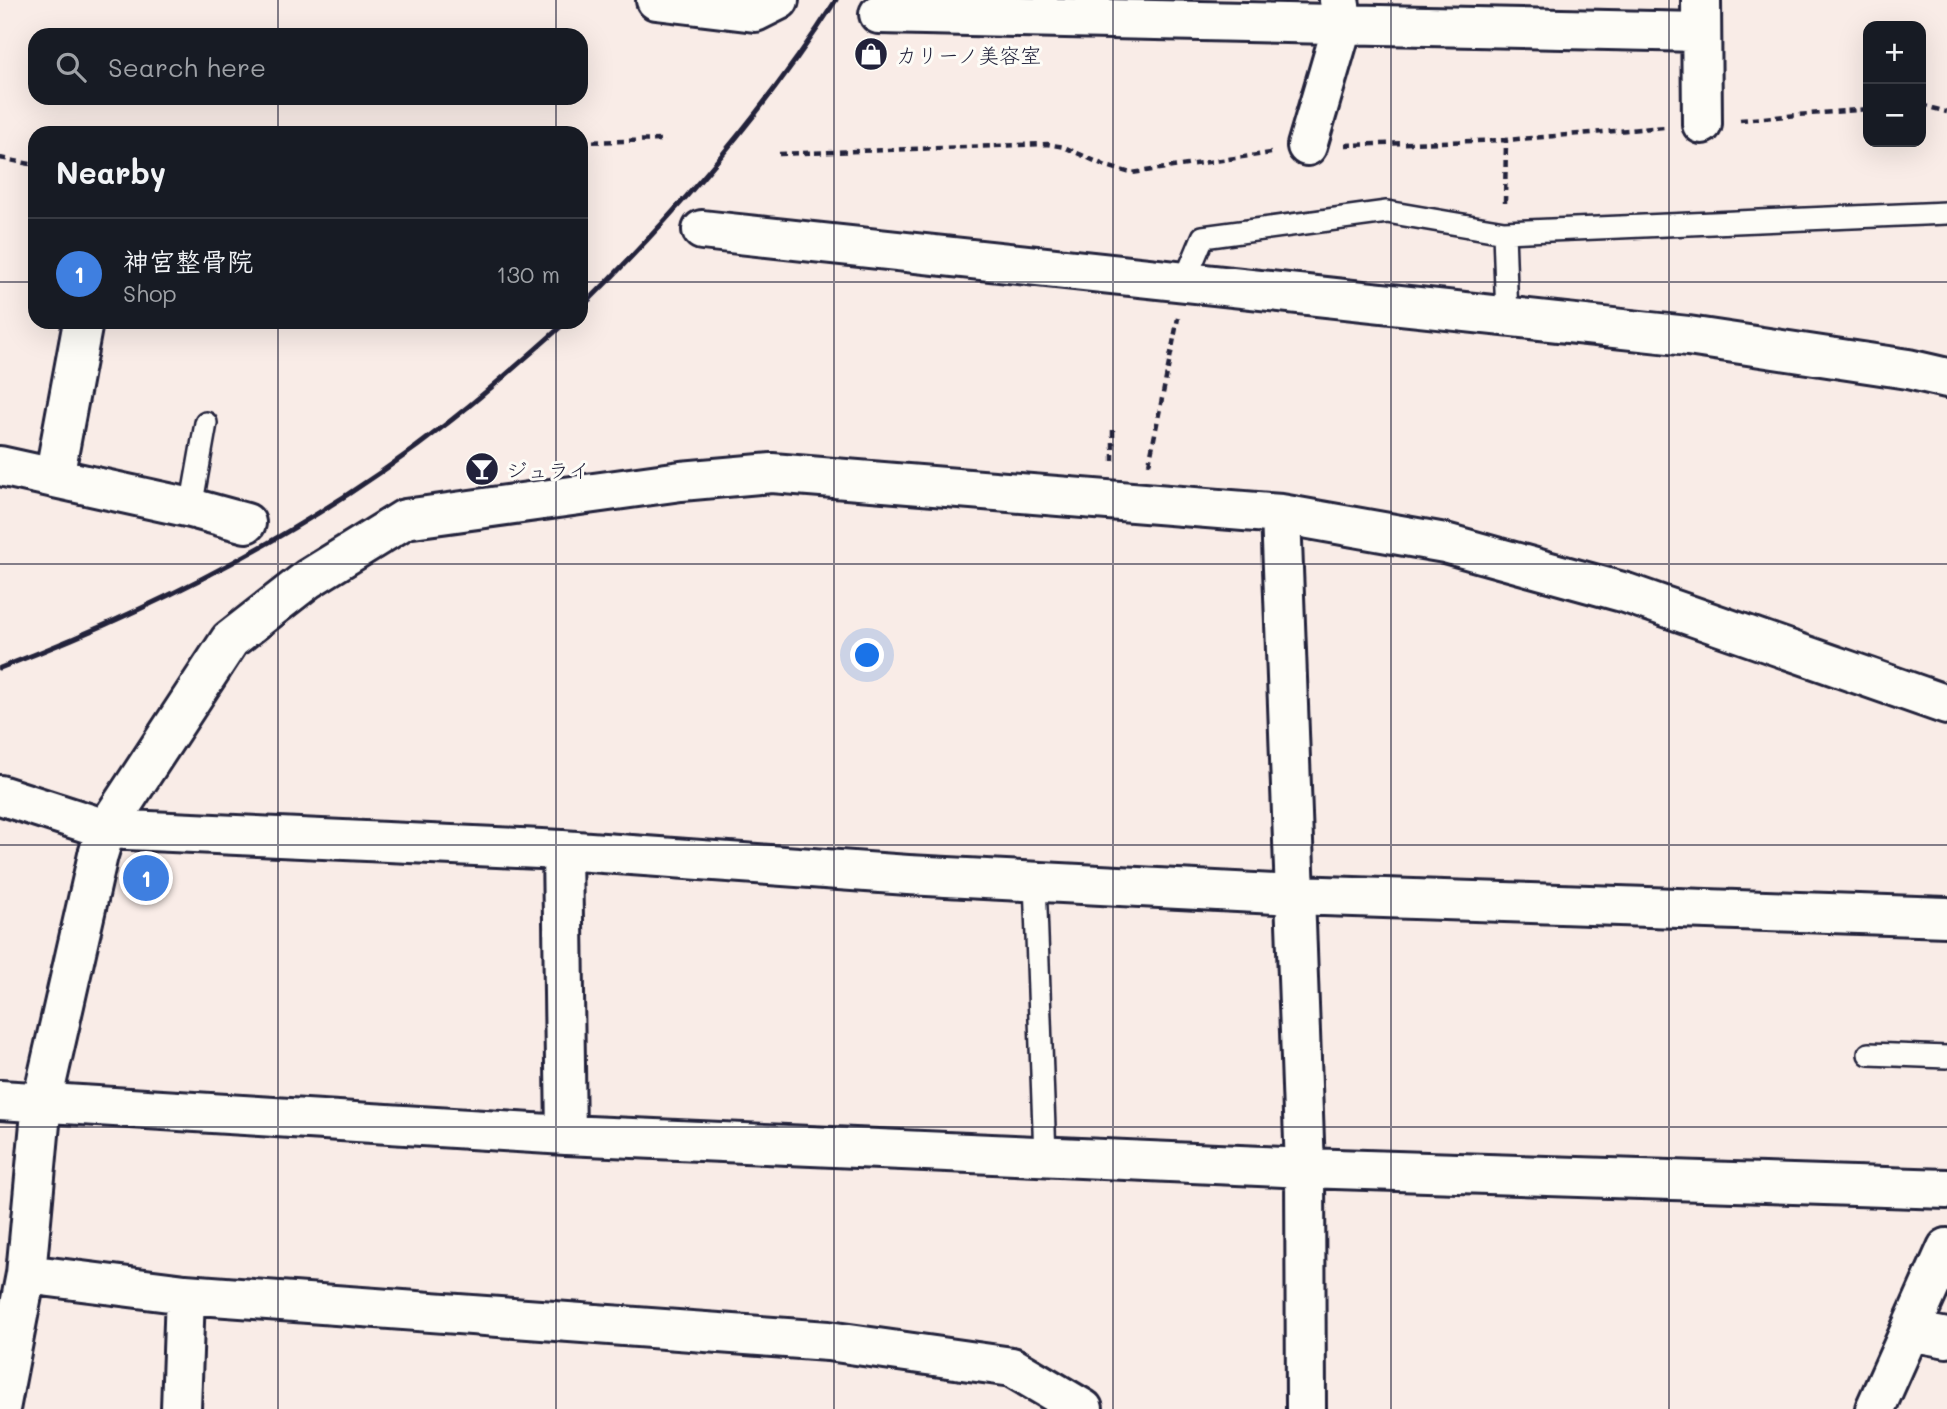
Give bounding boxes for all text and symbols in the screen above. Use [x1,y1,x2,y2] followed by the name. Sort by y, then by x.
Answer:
[1863,21,1926,147] map controls
[1863,21,1926,84] button: +
[28,28,588,105] search box
[852,35,890,73] shop icon: カリーノ美容室
[896,41,1041,68] place label: カリーノ美容室
[52,48,90,86] icon: search
[108,50,266,84] text: Search here
[1863,84,1926,147] button: −
[56,152,166,192] text: Nearby
[123,244,253,278] text: 神宮整骨院
[74,259,84,289] text: 1
[496,259,560,289] text: 130 m
[123,278,177,308] text: Shop
[463,450,501,488] bar icon: ジュライ
[506,456,589,483] place label: ジュライ
[850,638,884,672] your location
[123,852,169,904] pin: 1

